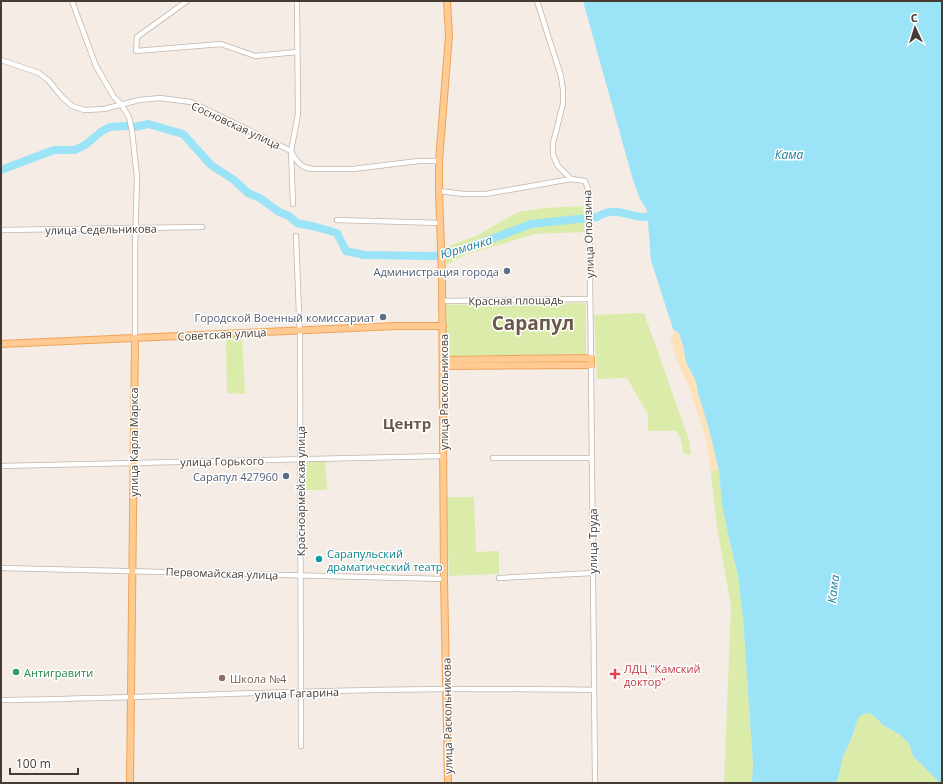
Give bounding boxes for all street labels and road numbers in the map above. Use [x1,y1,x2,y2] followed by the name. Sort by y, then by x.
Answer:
[189,98,283,152] street label: Сосновская улица
[579,190,597,278] street label: улица Оползина
[45,221,157,237] street label: улица Седельникова
[468,292,564,308] street label: Красная площадь
[177,324,267,344] street label: Советская улица
[436,334,451,450] street label: улица Раскольникова
[126,387,141,497] street label: улица Карла Маркса
[293,426,308,556] street label: Красноармейская улица
[180,453,264,469] street label: улица Горького
[585,508,600,574] street label: улица Труда
[165,564,279,582] street label: Первомайская улица
[438,658,456,774] street label: улица Раскольникова
[255,684,339,702] street label: улица Гагарина

